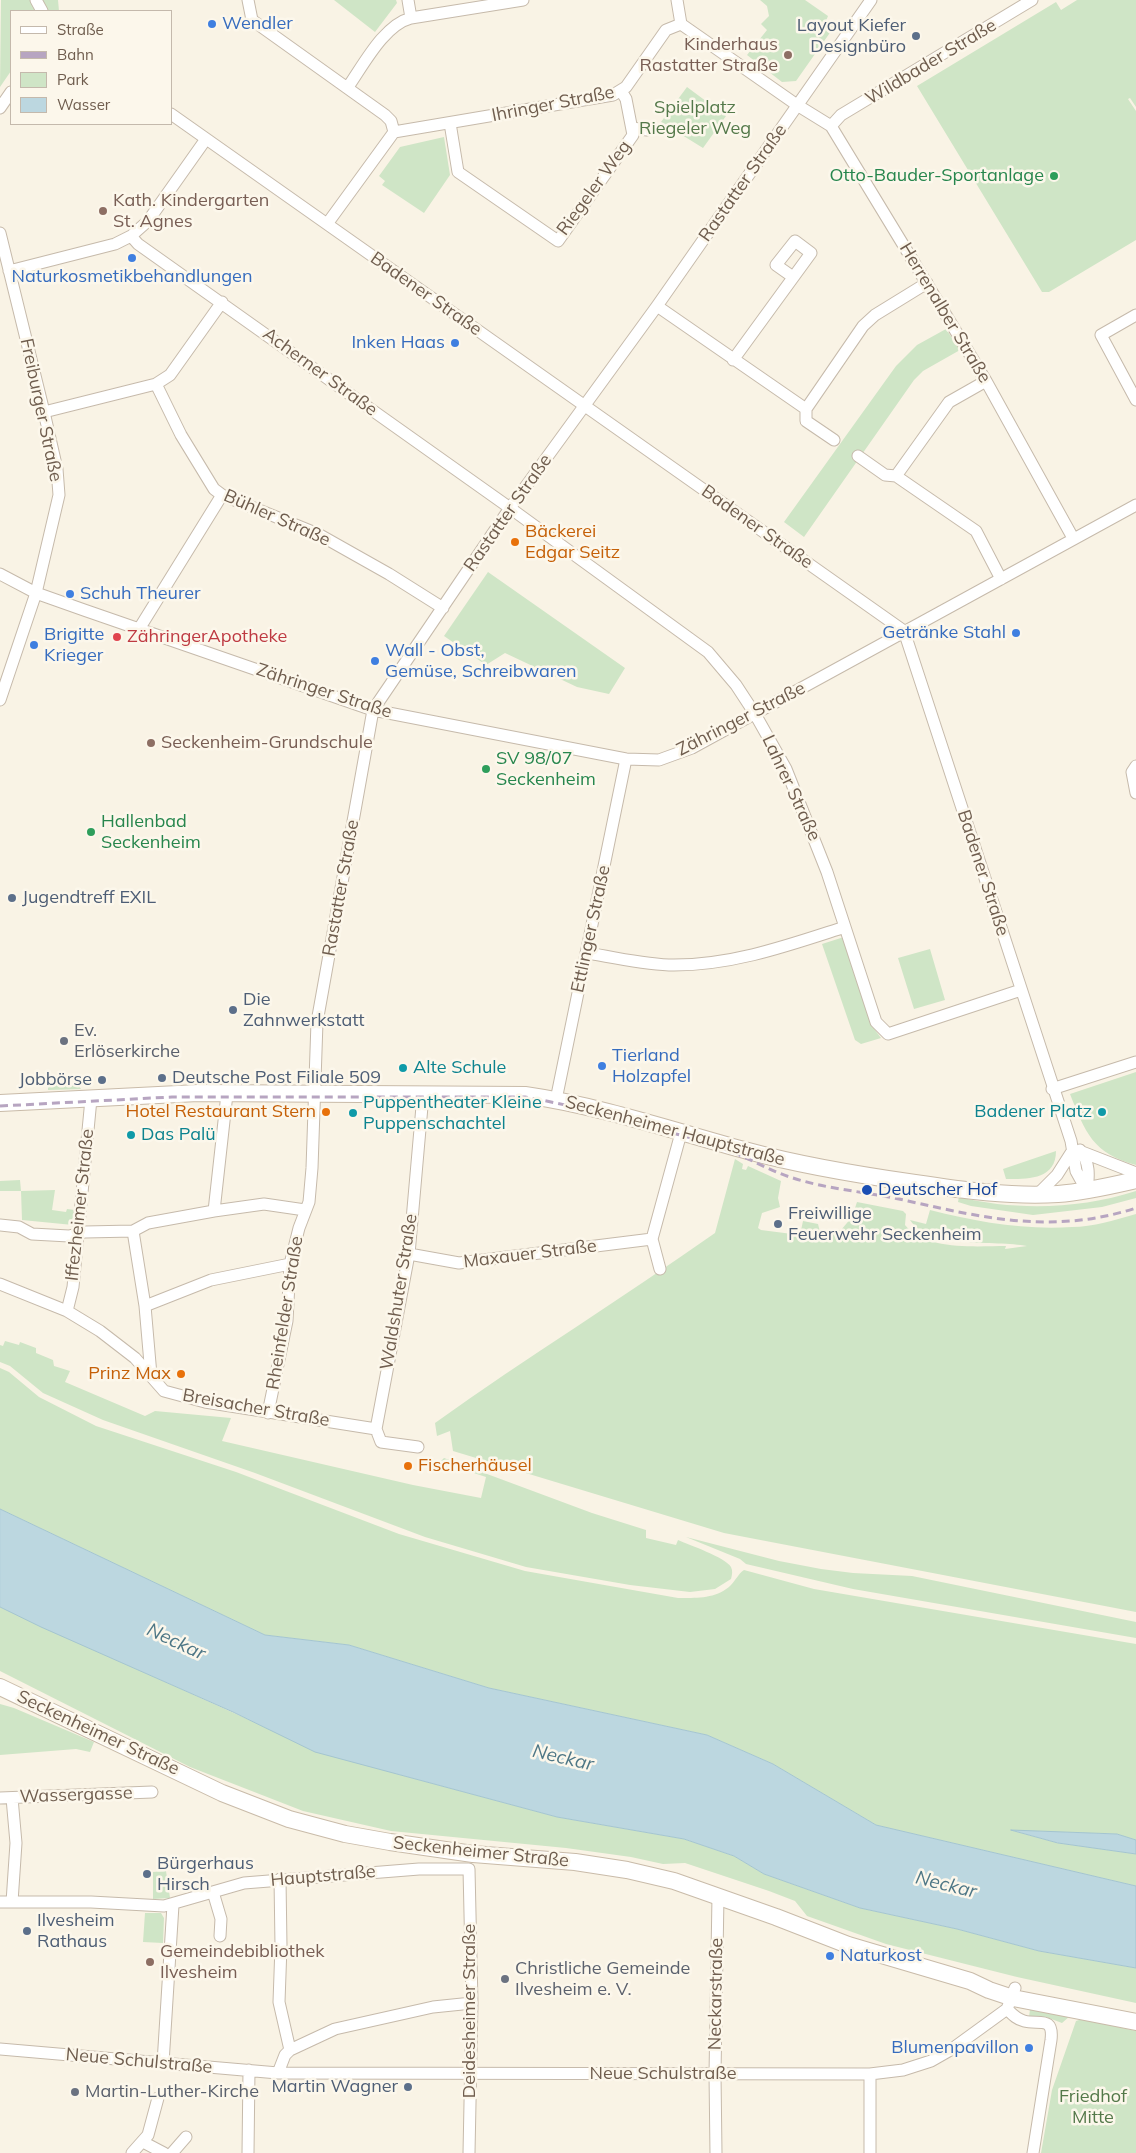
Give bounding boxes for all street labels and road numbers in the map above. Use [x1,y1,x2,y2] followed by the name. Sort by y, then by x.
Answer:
[862,14,1000,110] street label: Wildbader Straße
[490,82,616,126] street label: Ihringer Straße
[694,120,792,246] street label: Rastatter Straße
[552,136,636,240] street label: Riegeler Weg
[895,239,995,387] street label: Herrenalber Straße
[366,248,486,340] street label: Badener Straße
[258,323,382,421] street label: Acherner Straße
[15,336,67,484] street label: Freiburger Straße
[459,450,557,576] street label: Rastatter Straße
[697,481,817,573] street label: Badener Straße
[220,485,334,551] street label: Bühler Straße
[253,659,395,723] street label: Zähringer Straße
[673,677,809,761] street label: Zähringer Straße
[757,732,825,844] street label: Lahrer Straße
[952,807,1014,939] street label: Badener Straße
[318,818,364,958] street label: Rastatter Straße
[567,863,615,995] street label: Ettlinger Straße
[563,1091,787,1171] street label: Seckenheimer Hauptstraße
[61,1128,99,1282] street label: Iffezheimer Straße
[376,1212,422,1372] street label: Waldshuter Straße
[262,1235,308,1391] street label: Rheinfelder Straße
[462,1235,598,1273] street label: Maxauer Straße
[181,1384,331,1432] street label: Breisacher Straße
[13,1686,183,1780] street label: Seckenheimer Straße
[19,1782,133,1808] street label: Wassergasse
[392,1832,570,1872] street label: Seckenheimer Straße
[269,1861,377,1891] street label: Hauptstraße
[459,1924,481,2098] street label: Deidesheimer Straße
[704,1938,728,2050] street label: Neckarstraße
[65,2044,213,2078] street label: Neue Schulstraße
[589,2063,737,2085] street label: Neue Schulstraße

